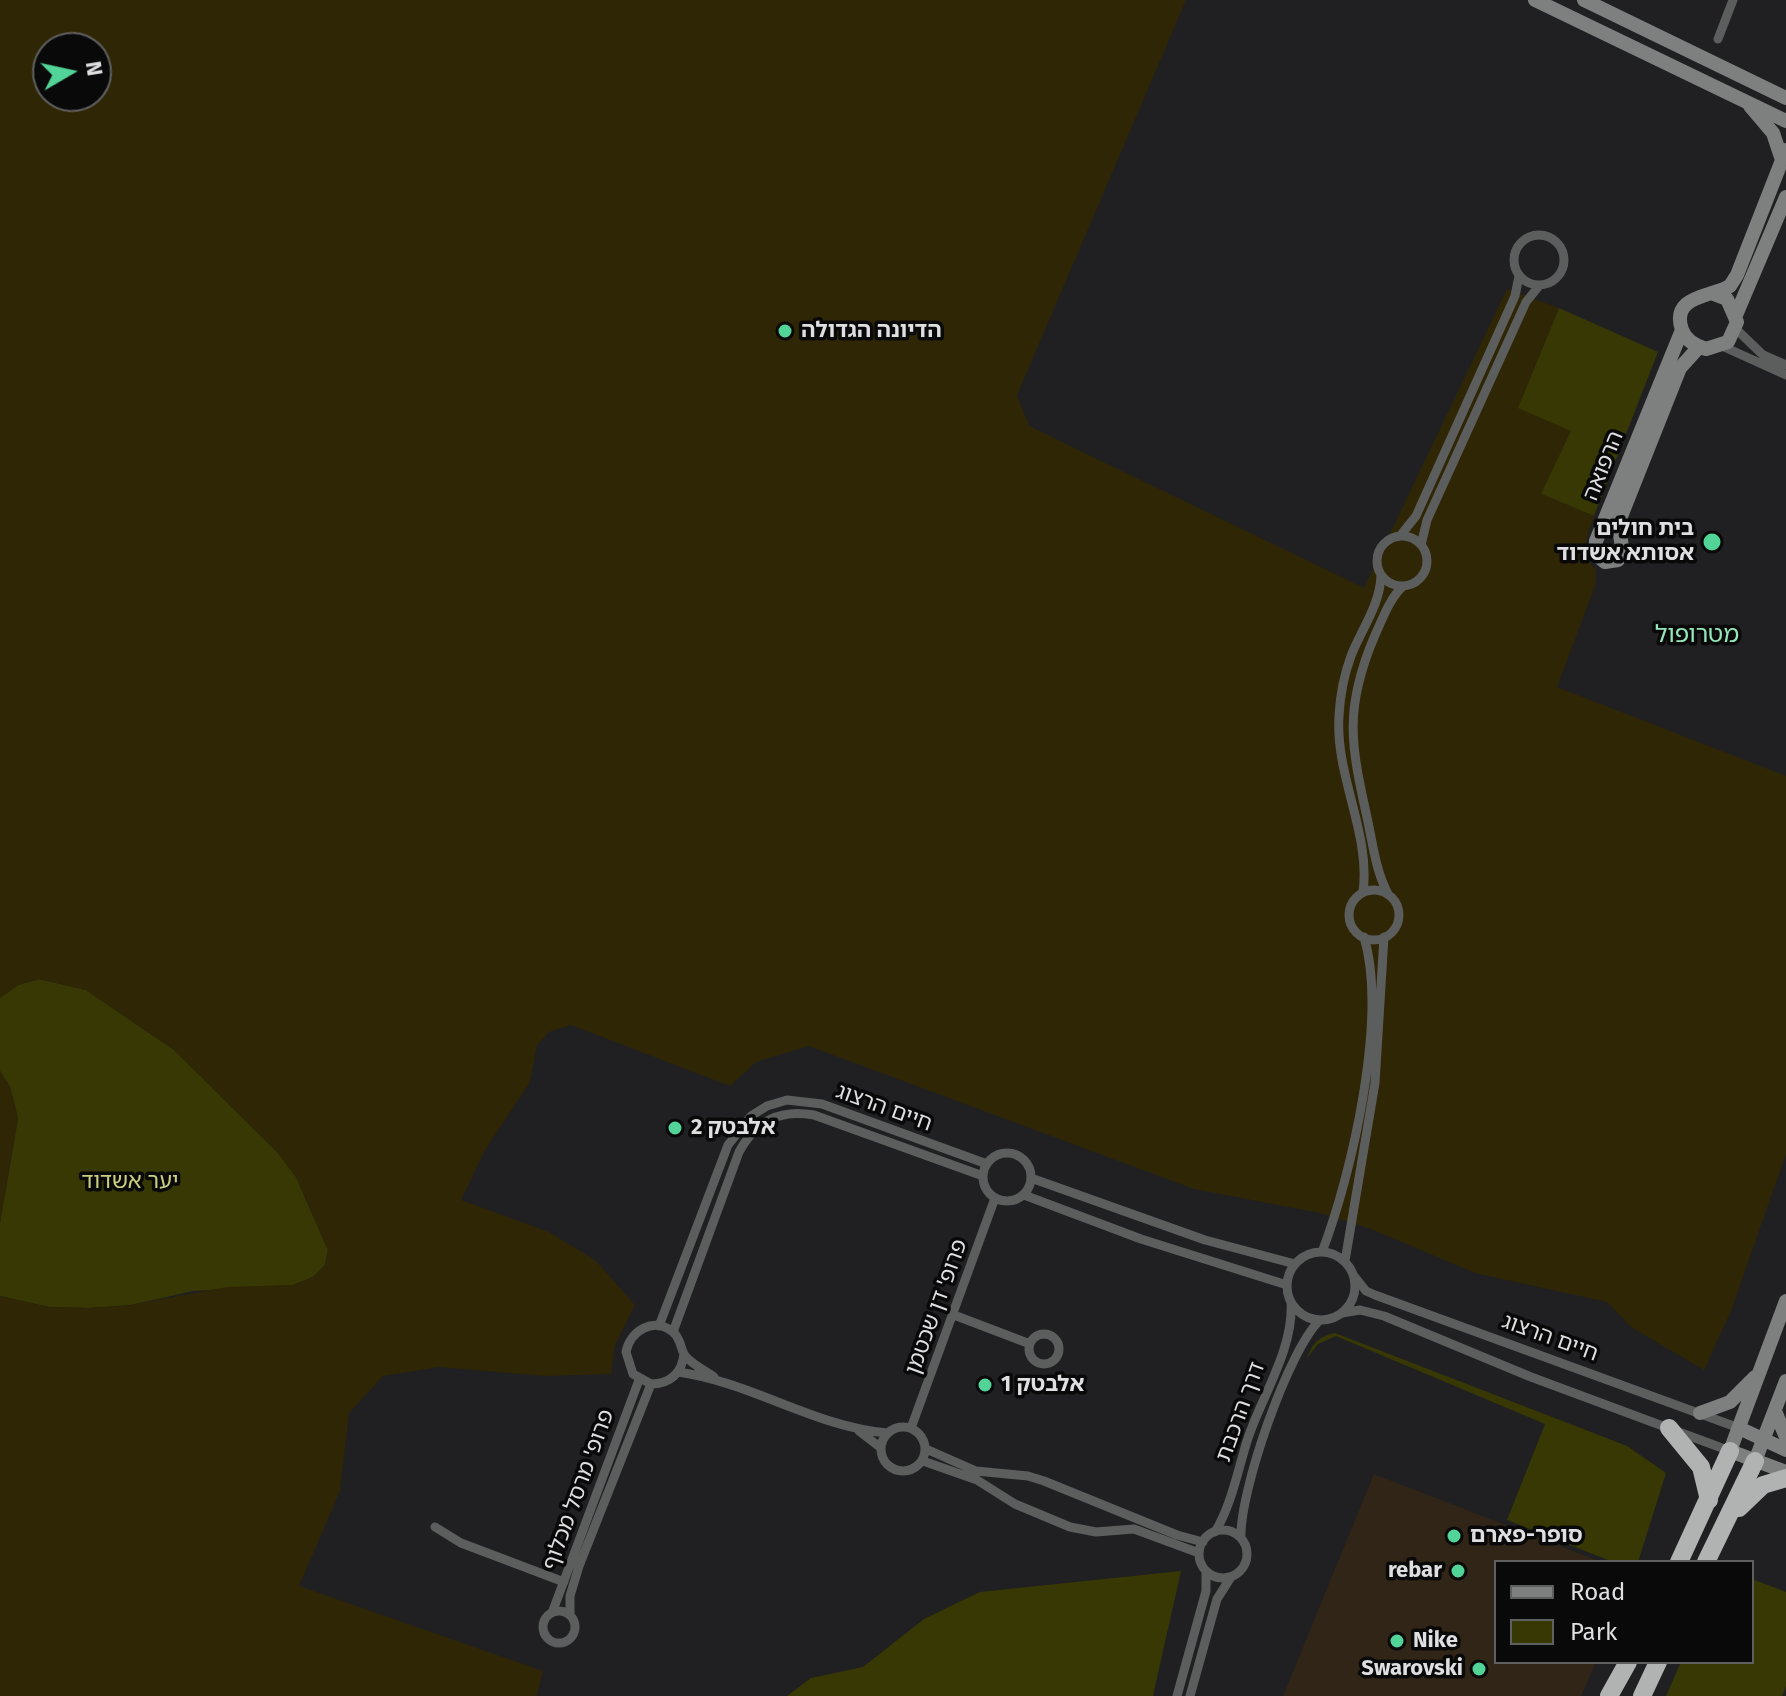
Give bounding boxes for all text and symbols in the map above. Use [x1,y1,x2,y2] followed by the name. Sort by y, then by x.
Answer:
[32,32,112,112] north arrow
[80,59,109,78] text: N
[801,318,942,344] place label: הדיונה הגדולה
[776,322,794,340] marker: הדיונה הגדולה
[1578,427,1630,505] street label: הרפואה
[1556,516,1694,568] place label: בית חולים אסותא אשדוד
[1701,531,1723,553] marker: בית חולים אסותא אשדוד
[1655,621,1739,649] district label: מטרופול
[832,1078,936,1138] street label: חיים הרצוג
[691,1115,776,1141] place label: אלבטק 2
[666,1119,684,1137] marker: אלבטק 2
[82,1169,178,1195] park label: יער אשדוד
[900,1236,974,1378] street label: פרופ' דן שכטמן
[1498,1308,1602,1368] street label: חיים הרצוג
[1211,1359,1271,1465] street label: דרך הרכבת
[1001,1372,1084,1398] place label: אלבטק 1
[976,1376,994,1394] marker: אלבטק 1
[538,1406,620,1574] street label: פרופ' מרסל מכלוף
[1470,1523,1583,1549] place label: סופר-פארם
[1445,1527,1463,1545] marker: סופר-פארם
[1388,1558,1442,1584] place label: rebar
[1494,1560,1754,1664] legend
[1449,1562,1467,1580] marker: rebar
[1570,1578,1625,1606] text: Road
[1570,1618,1617,1646] text: Park
[1413,1628,1458,1654] place label: Nike
[1388,1632,1406,1650] marker: Nike
[1361,1656,1463,1682] place label: Swarovski
[1470,1660,1488,1678] marker: Swarovski

